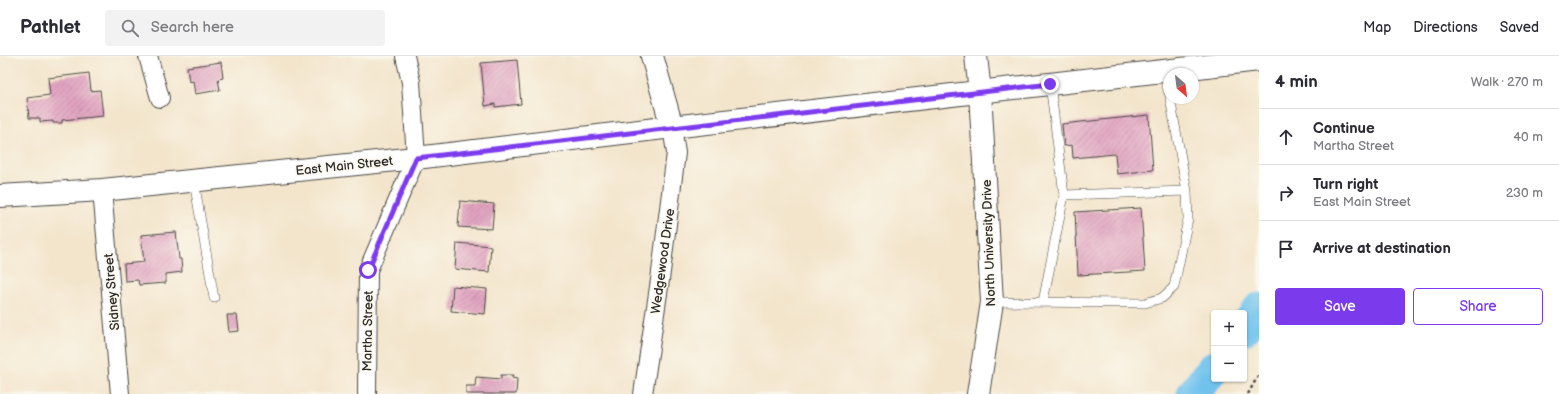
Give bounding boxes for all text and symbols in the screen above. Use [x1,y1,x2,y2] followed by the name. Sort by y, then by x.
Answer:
[105,10,385,46] search box
[20,16,81,39] text: Pathlet
[119,17,141,39] icon: search
[151,18,234,37] text: Search here
[1363,19,1391,36] text: Map
[1413,19,1478,36] text: Directions
[1500,19,1539,36] text: Saved
[1163,68,1199,104] north arrow
[1275,72,1318,92] text: 4 min
[1471,74,1543,90] text: Walk · 270 m
[1041,75,1059,93] route end
[1313,119,1375,138] text: Continue
[1275,126,1297,148] icon: ahead
[1513,129,1543,145] text: 40 m
[1313,138,1394,154] text: Martha Street
[295,153,394,179] street label: East Main Street
[1313,175,1378,194] text: Turn right
[979,179,999,307] street label: North University Drive
[1275,182,1297,204] icon: right
[1506,185,1543,201] text: 230 m
[1313,194,1411,210] text: East Main Street
[648,207,678,315] street label: Wedgewood Drive
[1275,238,1297,260] icon: arrive
[1313,239,1451,258] text: Arrive at destination
[101,253,123,331] street label: Sidney Street
[359,261,377,279] route start
[1275,288,1405,325] button: Save
[1413,288,1543,325] button: Share
[359,290,377,372] street label: Martha Street
[1211,310,1247,382] map controls
[1211,310,1247,346] button: +
[1211,346,1247,382] button: −

